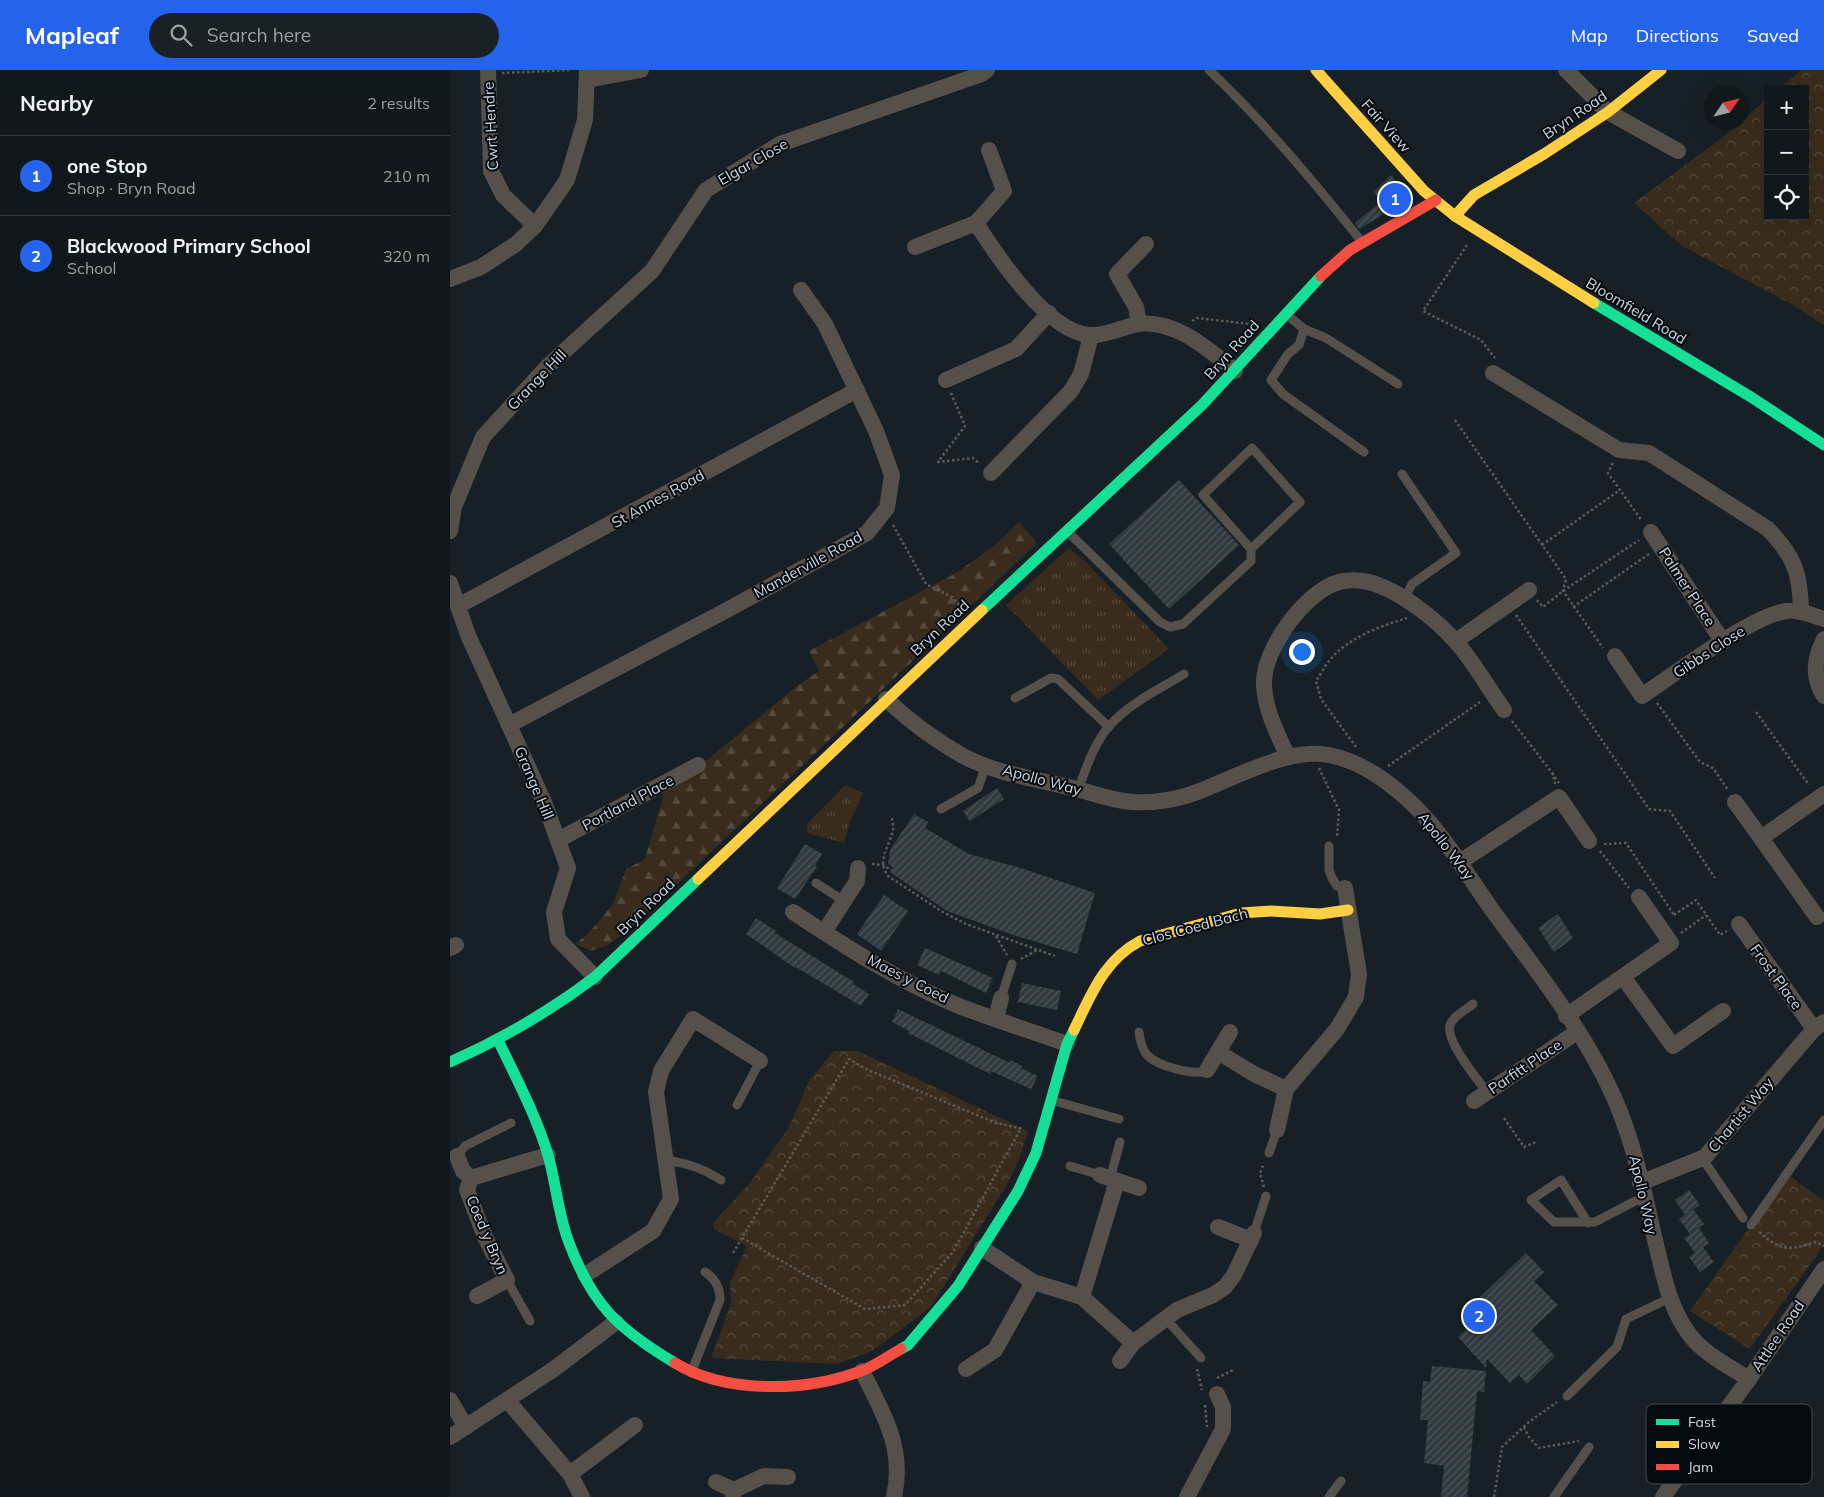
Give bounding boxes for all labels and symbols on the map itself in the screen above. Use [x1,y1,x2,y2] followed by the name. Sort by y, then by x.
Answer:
[479,81,502,171] street label: Cwrt Hendre
[1704,85,1749,130] north arrow
[1539,86,1611,143] street label: Bryn Road
[1357,95,1415,156] street label: Fair View
[714,134,791,189] street label: Elgar Close
[1379,180,1411,218] pin: 1
[1582,273,1690,348] street label: Bloomfield Road
[1200,316,1263,383] street label: Bryn Road
[503,345,570,414] street label: Grange Hill
[608,465,708,532] street label: St Annes Road
[750,527,865,602] street label: Manderville Road
[1655,544,1720,630] street label: Palmer Place
[906,596,973,660] street label: Bryn Road
[1669,621,1748,682] street label: Gibbs Close
[1289,639,1315,665] your location
[511,743,558,822] street label: Grange Hill
[1001,760,1084,799] street label: Apollo Way
[579,770,677,835] street label: Portland Place
[1414,808,1479,883] street label: Apollo Way
[613,874,679,939] street label: Bryn Road
[1140,903,1250,950] street label: Clos Coed Bach
[1746,940,1807,1013] street label: Frost Place
[864,950,952,1007] street label: Maes y Coed
[1484,1035,1565,1098] street label: Parfitt Place
[1704,1073,1777,1156] street label: Chartist Way
[1625,1153,1662,1236] street label: Apollo Way
[462,1192,513,1277] street label: Coed y Bryn
[1463,1297,1495,1335] pin: 2
[1747,1297,1808,1375] street label: Attlee Road
[1646,1404,1812,1484] legend
[1688,1413,1716,1431] text: Fast
[1688,1435,1720,1453] text: Slow
[1688,1458,1713,1476] text: Jam

